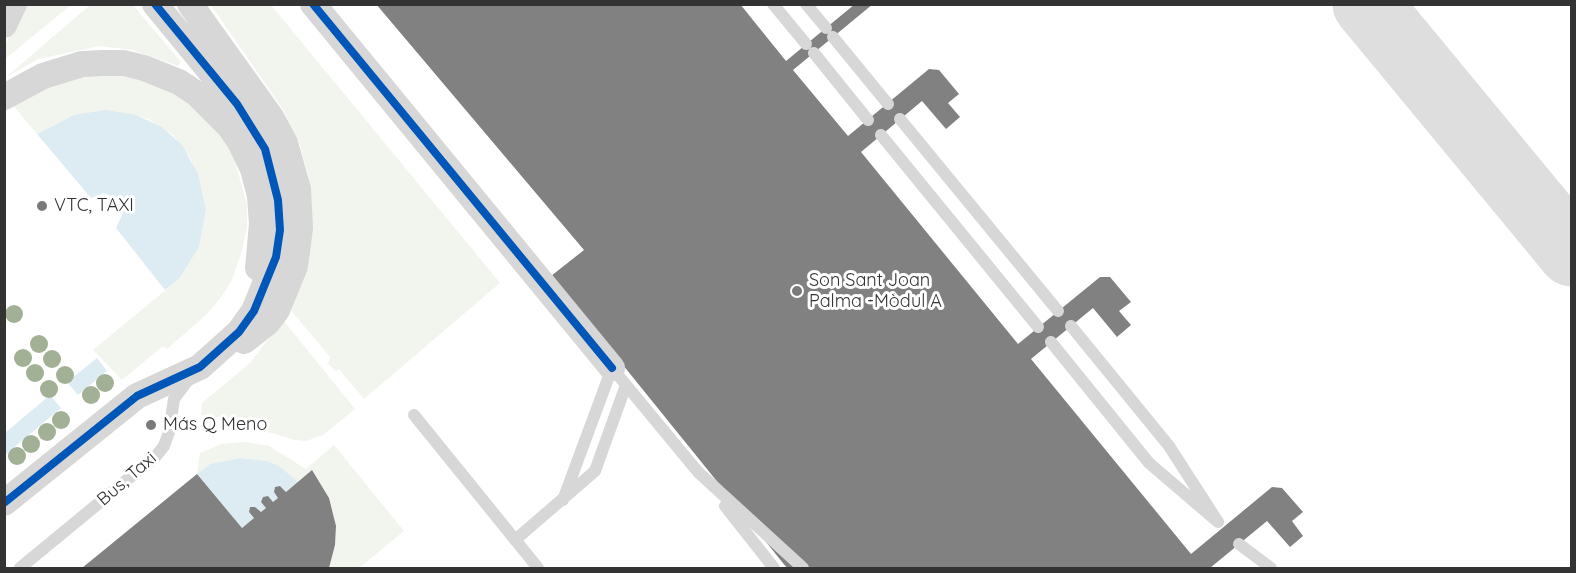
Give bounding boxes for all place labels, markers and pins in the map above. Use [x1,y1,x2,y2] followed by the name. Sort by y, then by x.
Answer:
[54,195,134,217] place label: VTC, TAXI
[35,199,49,213] marker: VTC, TAXI
[809,270,942,312] place label: Son Sant Joan Palma -Mòdul A
[790,284,804,298] marker: Son Sant Joan Palma -Mòdul A
[163,414,267,436] place label: Más Q Meno
[144,418,158,432] marker: Más Q Meno

